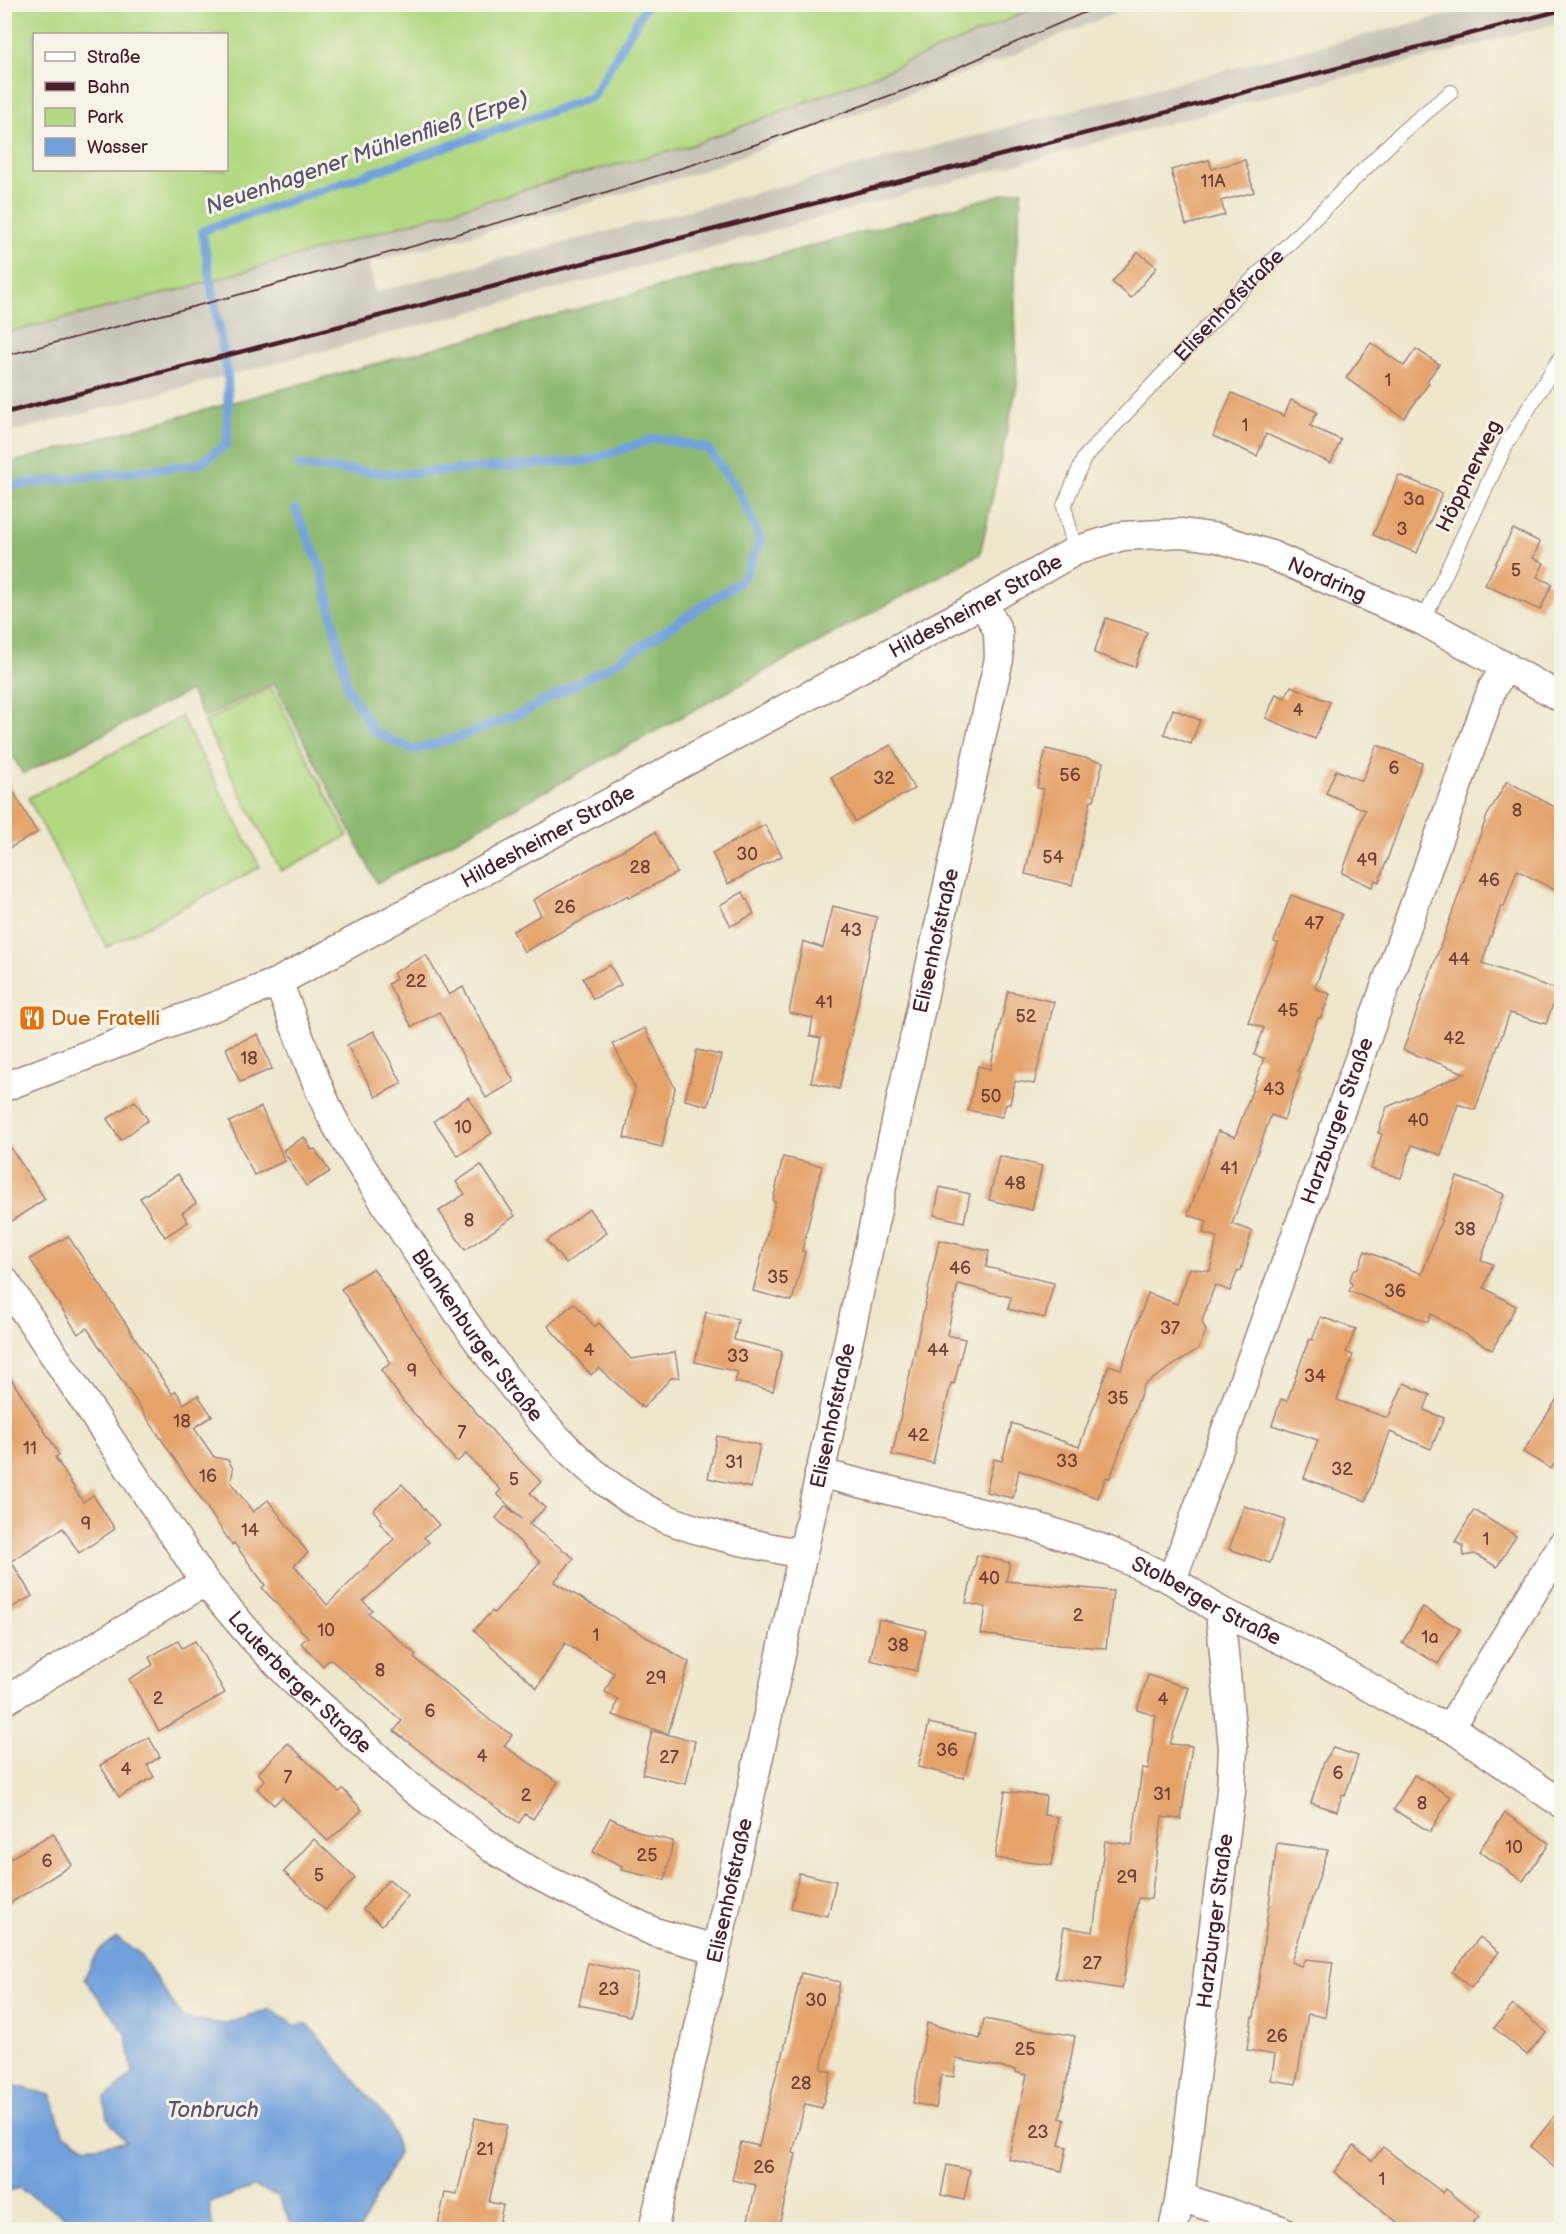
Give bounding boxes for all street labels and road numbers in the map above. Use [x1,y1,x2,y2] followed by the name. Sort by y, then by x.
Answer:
[1168,243,1289,367] street label: Elisenhofstraße
[1431,416,1507,536] street label: Höppnerweg
[885,548,1067,663] street label: Hildesheimer Straße
[1284,551,1370,607] street label: Nordring
[456,779,639,893] street label: Hildesheimer Straße
[908,866,964,1015] street label: Elisenhofstraße
[1296,1034,1378,1208] street label: Harzburger Straße
[406,1244,549,1427] street label: Blankenburger Straße
[805,1341,860,1490] street label: Elisenhofstraße
[1128,1551,1285,1650] street label: Stolberger Straße
[223,1606,377,1759] street label: Lauterberger Straße
[701,1816,758,1965] street label: Elisenhofstraße
[1191,1832,1238,2010] street label: Harzburger Straße

